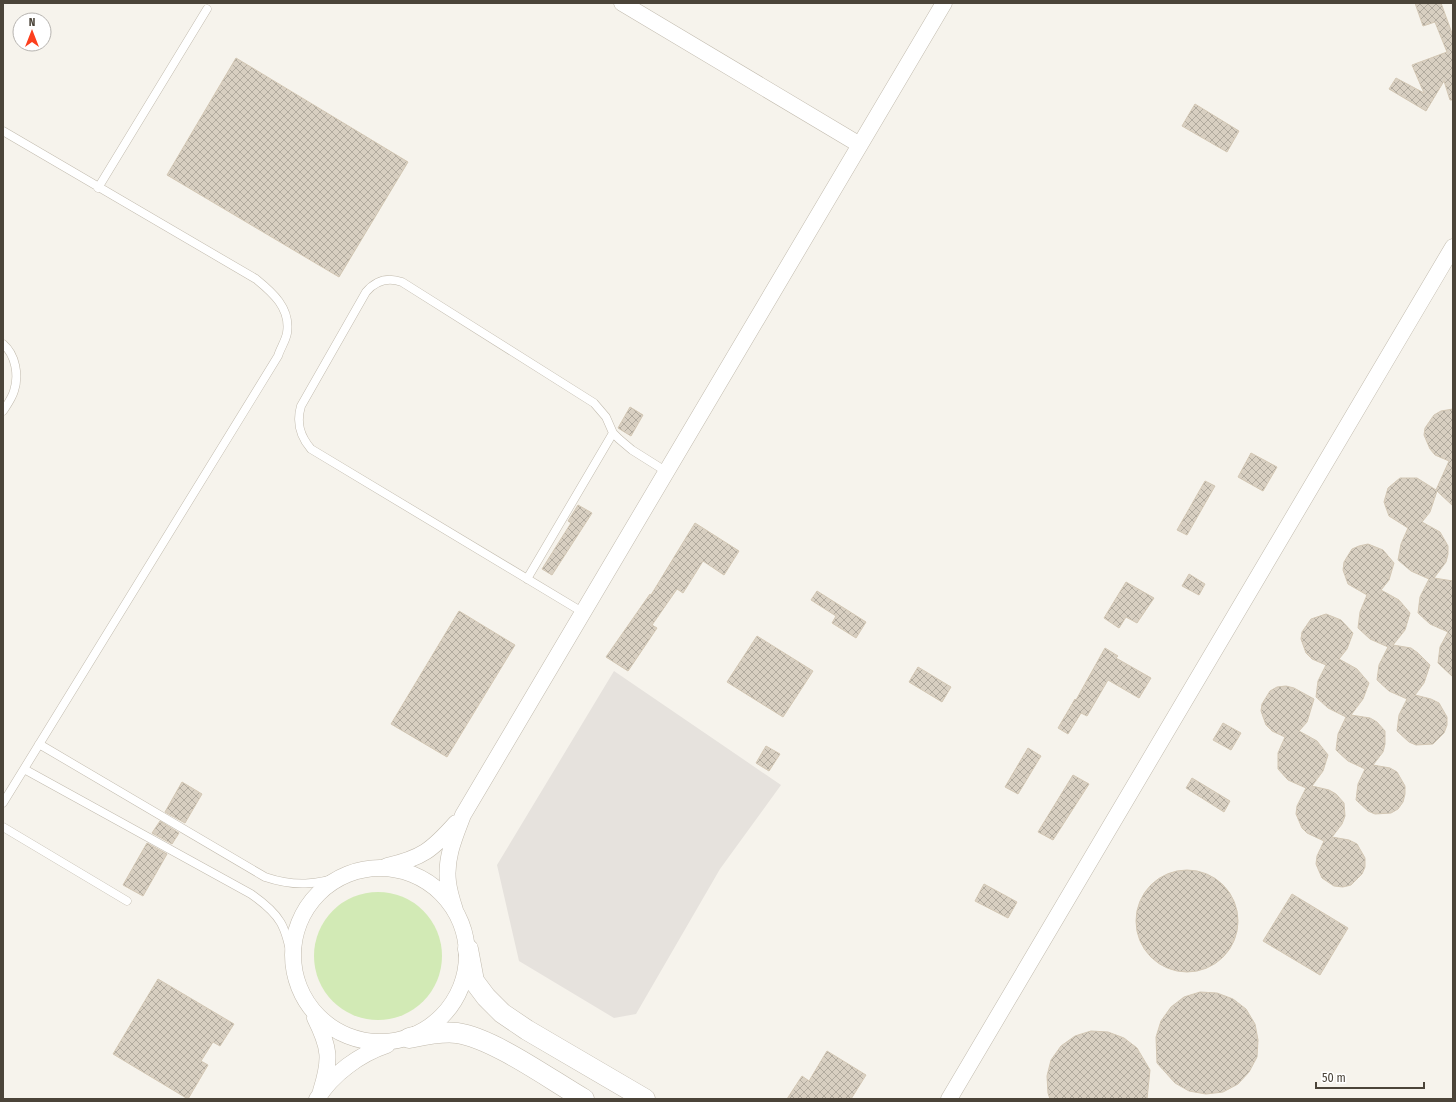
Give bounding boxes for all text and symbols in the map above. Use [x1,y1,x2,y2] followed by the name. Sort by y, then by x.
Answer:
[12,12,52,52] north arrow
[29,16,35,29] text: N
[1316,1064,1424,1090] scale bar
[1322,1071,1346,1085] text: 50 m

